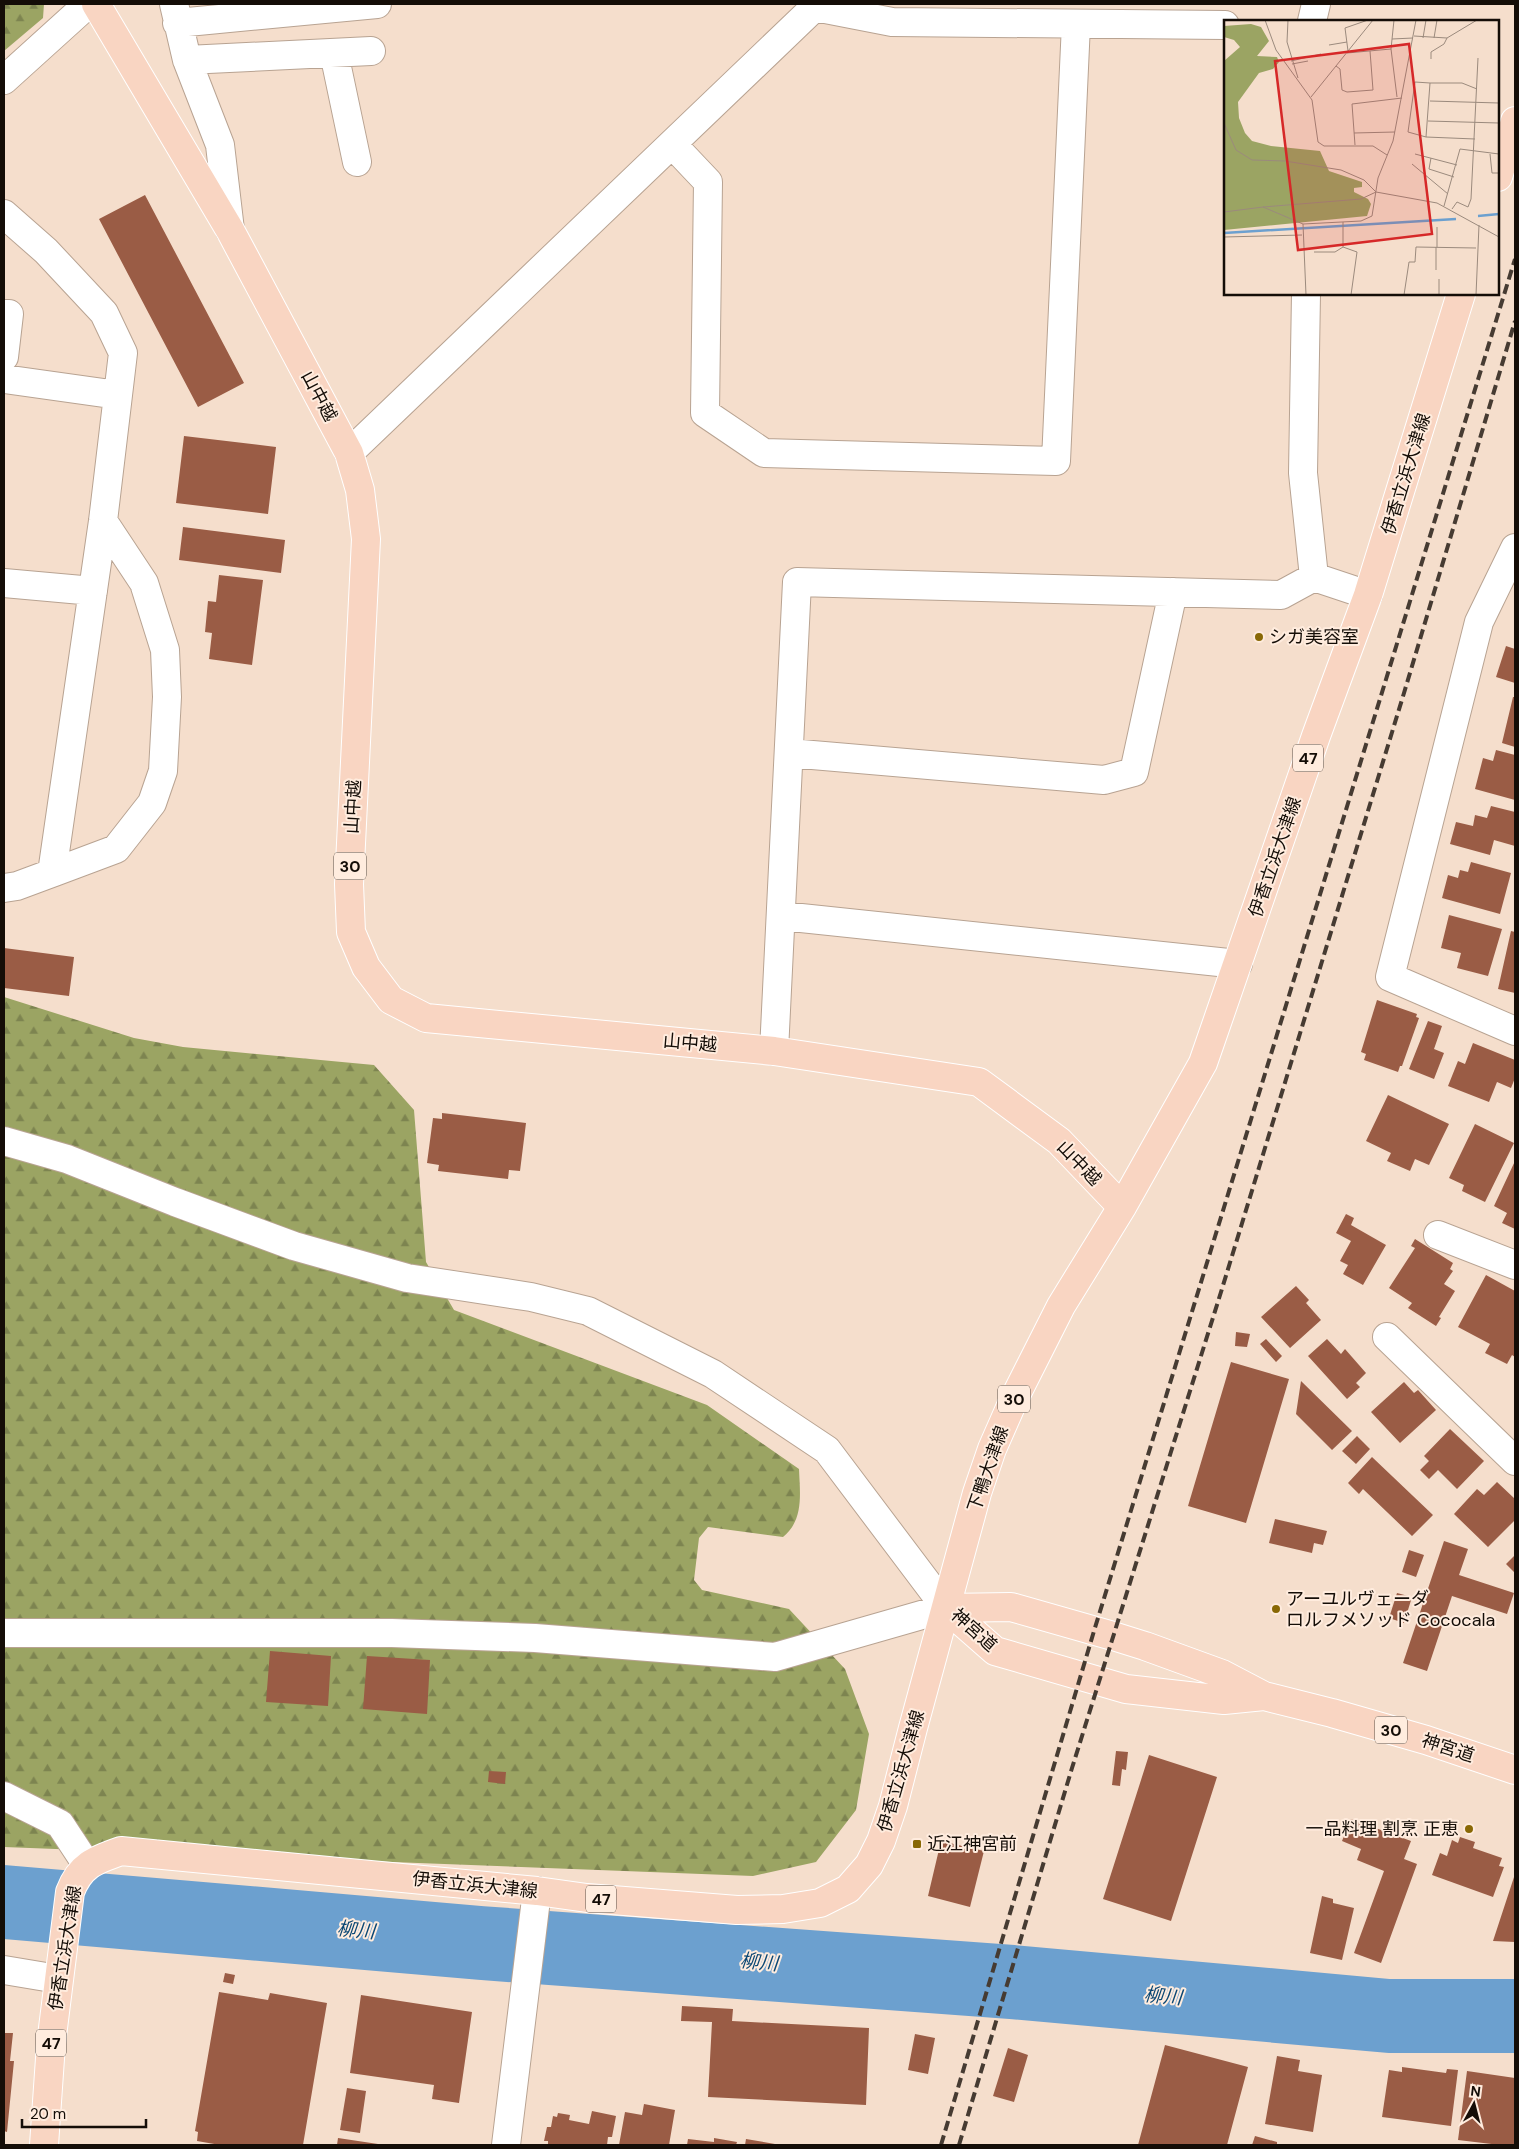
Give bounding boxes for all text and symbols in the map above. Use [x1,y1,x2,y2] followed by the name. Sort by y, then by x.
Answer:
[1224,20,1499,295] inset map
[296,367,342,425] street label: 山中越
[1376,410,1436,538] street label: 伊香立浜大津線
[1269,625,1359,649] place label: シガ美容室
[1253,631,1265,643] marker: シガ美容室
[1293,744,1323,771] road number: 47
[340,779,366,835] street label: 山中越
[1243,794,1307,920] street label: 伊香立浜大津線
[334,852,366,879] road number: 30
[662,1029,718,1057] street label: 山中越
[1052,1135,1106,1191] street label: 山中越
[998,1386,1030,1412] road number: 30
[962,1423,1014,1515] street label: 下鴨大津線
[1286,1587,1495,1632] place label: アーユルヴェーダ ロルフメソッド Cococala
[946,1603,1002,1657] street label: 神宮道
[1270,1603,1282,1615] marker: アーユルヴェーダ ロルフメソッド Cococala
[872,1707,930,1835] street label: 伊香立浜大津線
[1375,1716,1407,1744] road number: 30
[1419,1728,1477,1768] street label: 神宮道
[1305,1817,1459,1841] place label: 一品料理 割烹 正恵
[1463,1823,1475,1835] marker: 一品料理 割烹 正恵
[927,1832,1017,1856] place label: 近江神宮前
[911,1838,923,1850] marker: 近江神宮前
[411,1866,539,1904] street label: 伊香立浜大津線
[43,1884,87,2012] street label: 伊香立浜大津線
[586,1886,616,1912] road number: 47
[336,1916,378,1944] water label: 柳川
[739,1948,781,1976] water label: 柳川
[1143,1982,1185,2010] water label: 柳川
[36,2030,66,2056] road number: 47
[1449,2079,1499,2129] north arrow
[1469,2082,1482,2101] text: N
[22,2096,146,2128] scale bar
[30,2104,66,2124] text: 20 m

